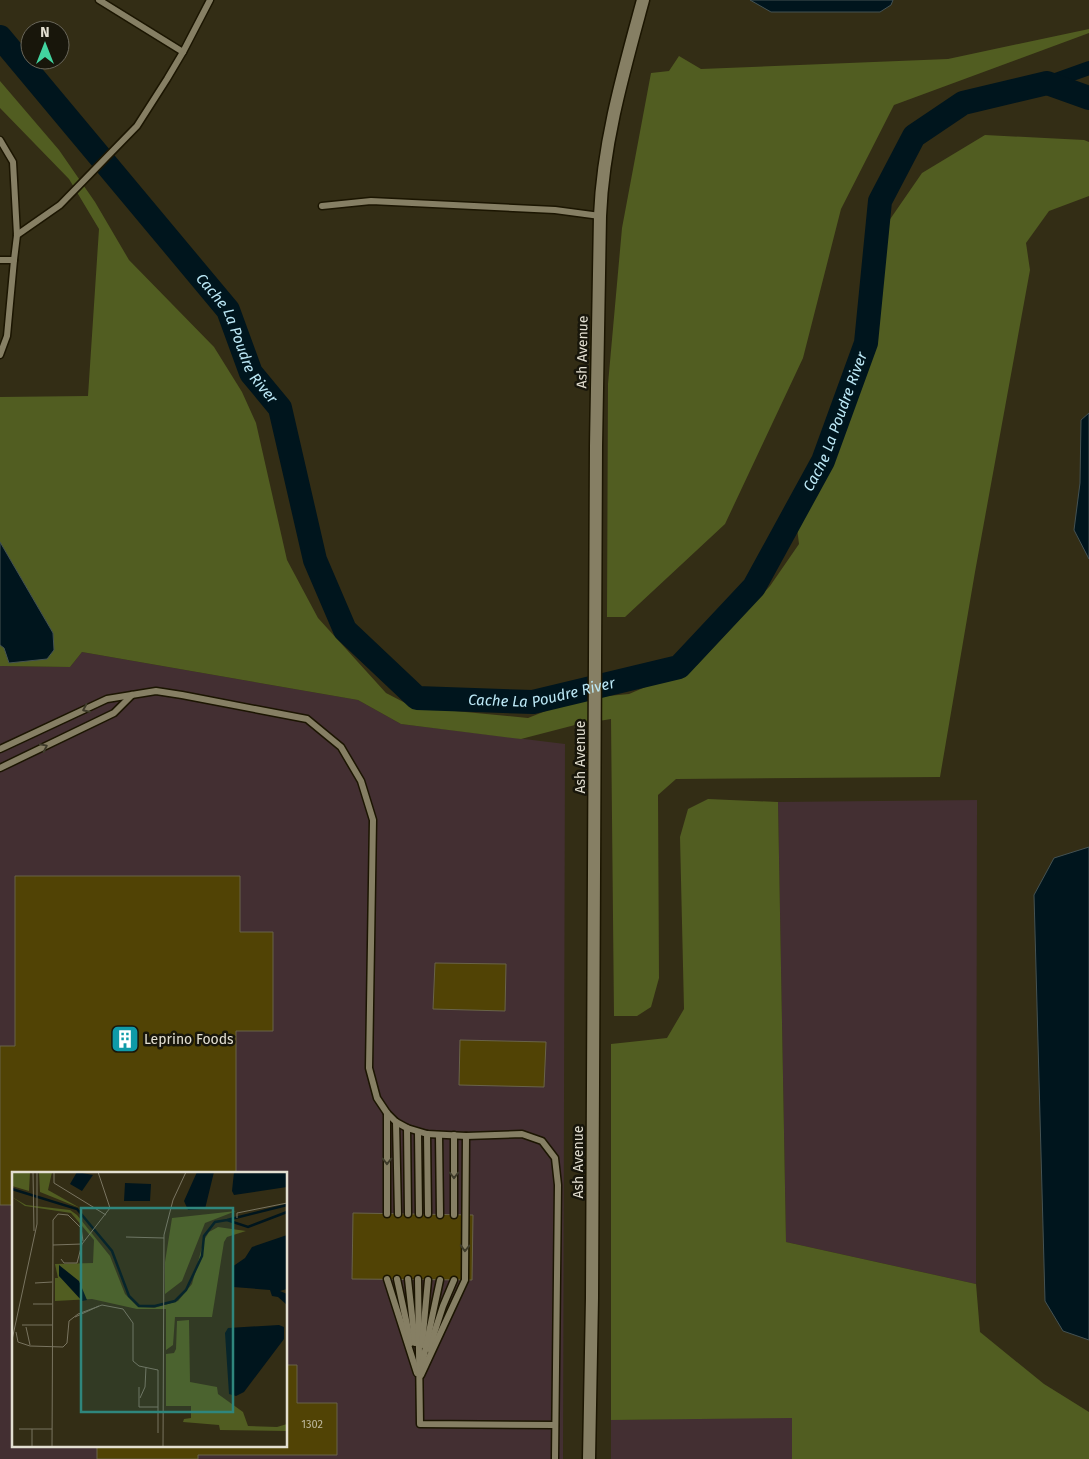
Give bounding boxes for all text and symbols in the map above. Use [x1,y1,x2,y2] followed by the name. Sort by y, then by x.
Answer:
[20,20,70,70] north arrow
[40,24,50,41] text: N
[192,270,282,408] water label: Cache La Poudre River
[573,315,592,389] street label: Ash Avenue
[799,348,871,494] water label: Cache La Poudre River
[468,673,618,711] water label: Cache La Poudre River
[82,702,91,713] one-way arrow
[572,721,589,793] street label: Ash Avenue
[39,743,48,753] one-way arrow
[110,1024,140,1054] building icon: Leprino Foods
[144,1031,234,1048] place label: Leprino Foods
[570,1126,587,1198] street label: Ash Avenue
[382,1158,392,1166] one-way arrow
[12,1172,288,1446] inset map
[449,1172,459,1179] one-way arrow
[460,1244,470,1252] one-way arrow
[301,1418,323,1431] house number: 1302

